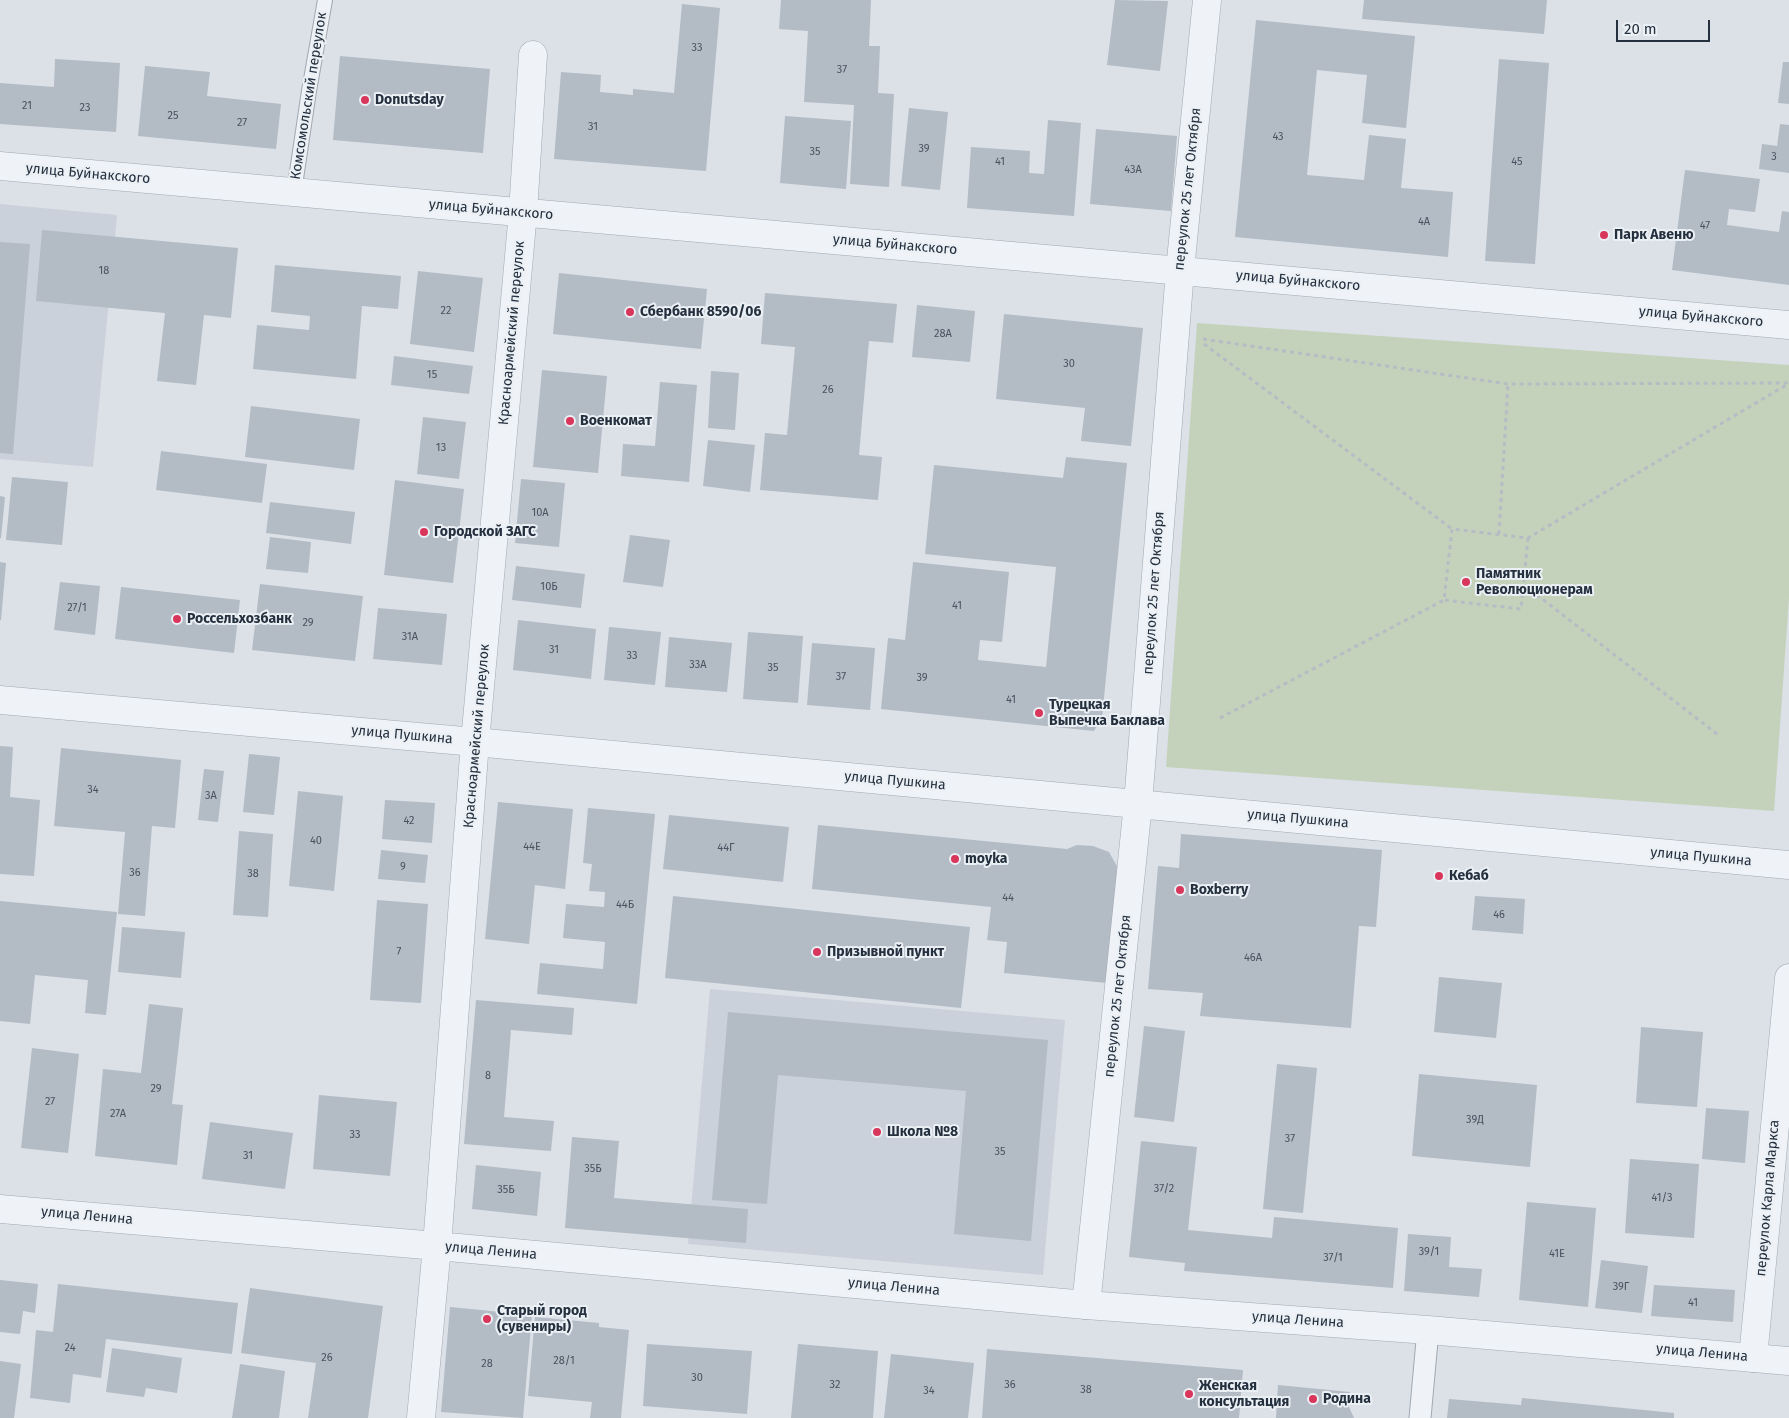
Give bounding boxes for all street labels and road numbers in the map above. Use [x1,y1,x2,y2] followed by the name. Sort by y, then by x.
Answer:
[287,11,331,181] street label: Комсомольский переулок
[1171,107,1205,271] street label: переулок 25 лет Октября
[25,160,151,188] street label: улица Буйнакского
[428,196,554,224] street label: улица Буйнакского
[832,231,958,259] street label: улица Буйнакского
[496,240,528,426] street label: Красноармейский переулок
[1235,267,1361,295] street label: улица Буйнакского
[1638,303,1764,331] street label: улица Буйнакского
[1140,511,1168,675] street label: переулок 25 лет Октября
[461,643,493,829] street label: Красноармейский переулок
[351,722,453,748] street label: улица Пушкина
[844,768,946,794] street label: улица Пушкина
[1247,806,1349,832] street label: улица Пушкина
[1650,844,1752,870] street label: улица Пушкина
[1101,914,1135,1078] street label: переулок 25 лет Октября
[1753,1119,1783,1277] street label: переулок Карла Маркса
[40,1204,134,1228] street label: улица Ленина
[444,1239,538,1263] street label: улица Ленина
[847,1275,941,1299] street label: улица Ленина
[1251,1308,1345,1332] street label: улица Ленина
[1655,1341,1749,1365] street label: улица Ленина

